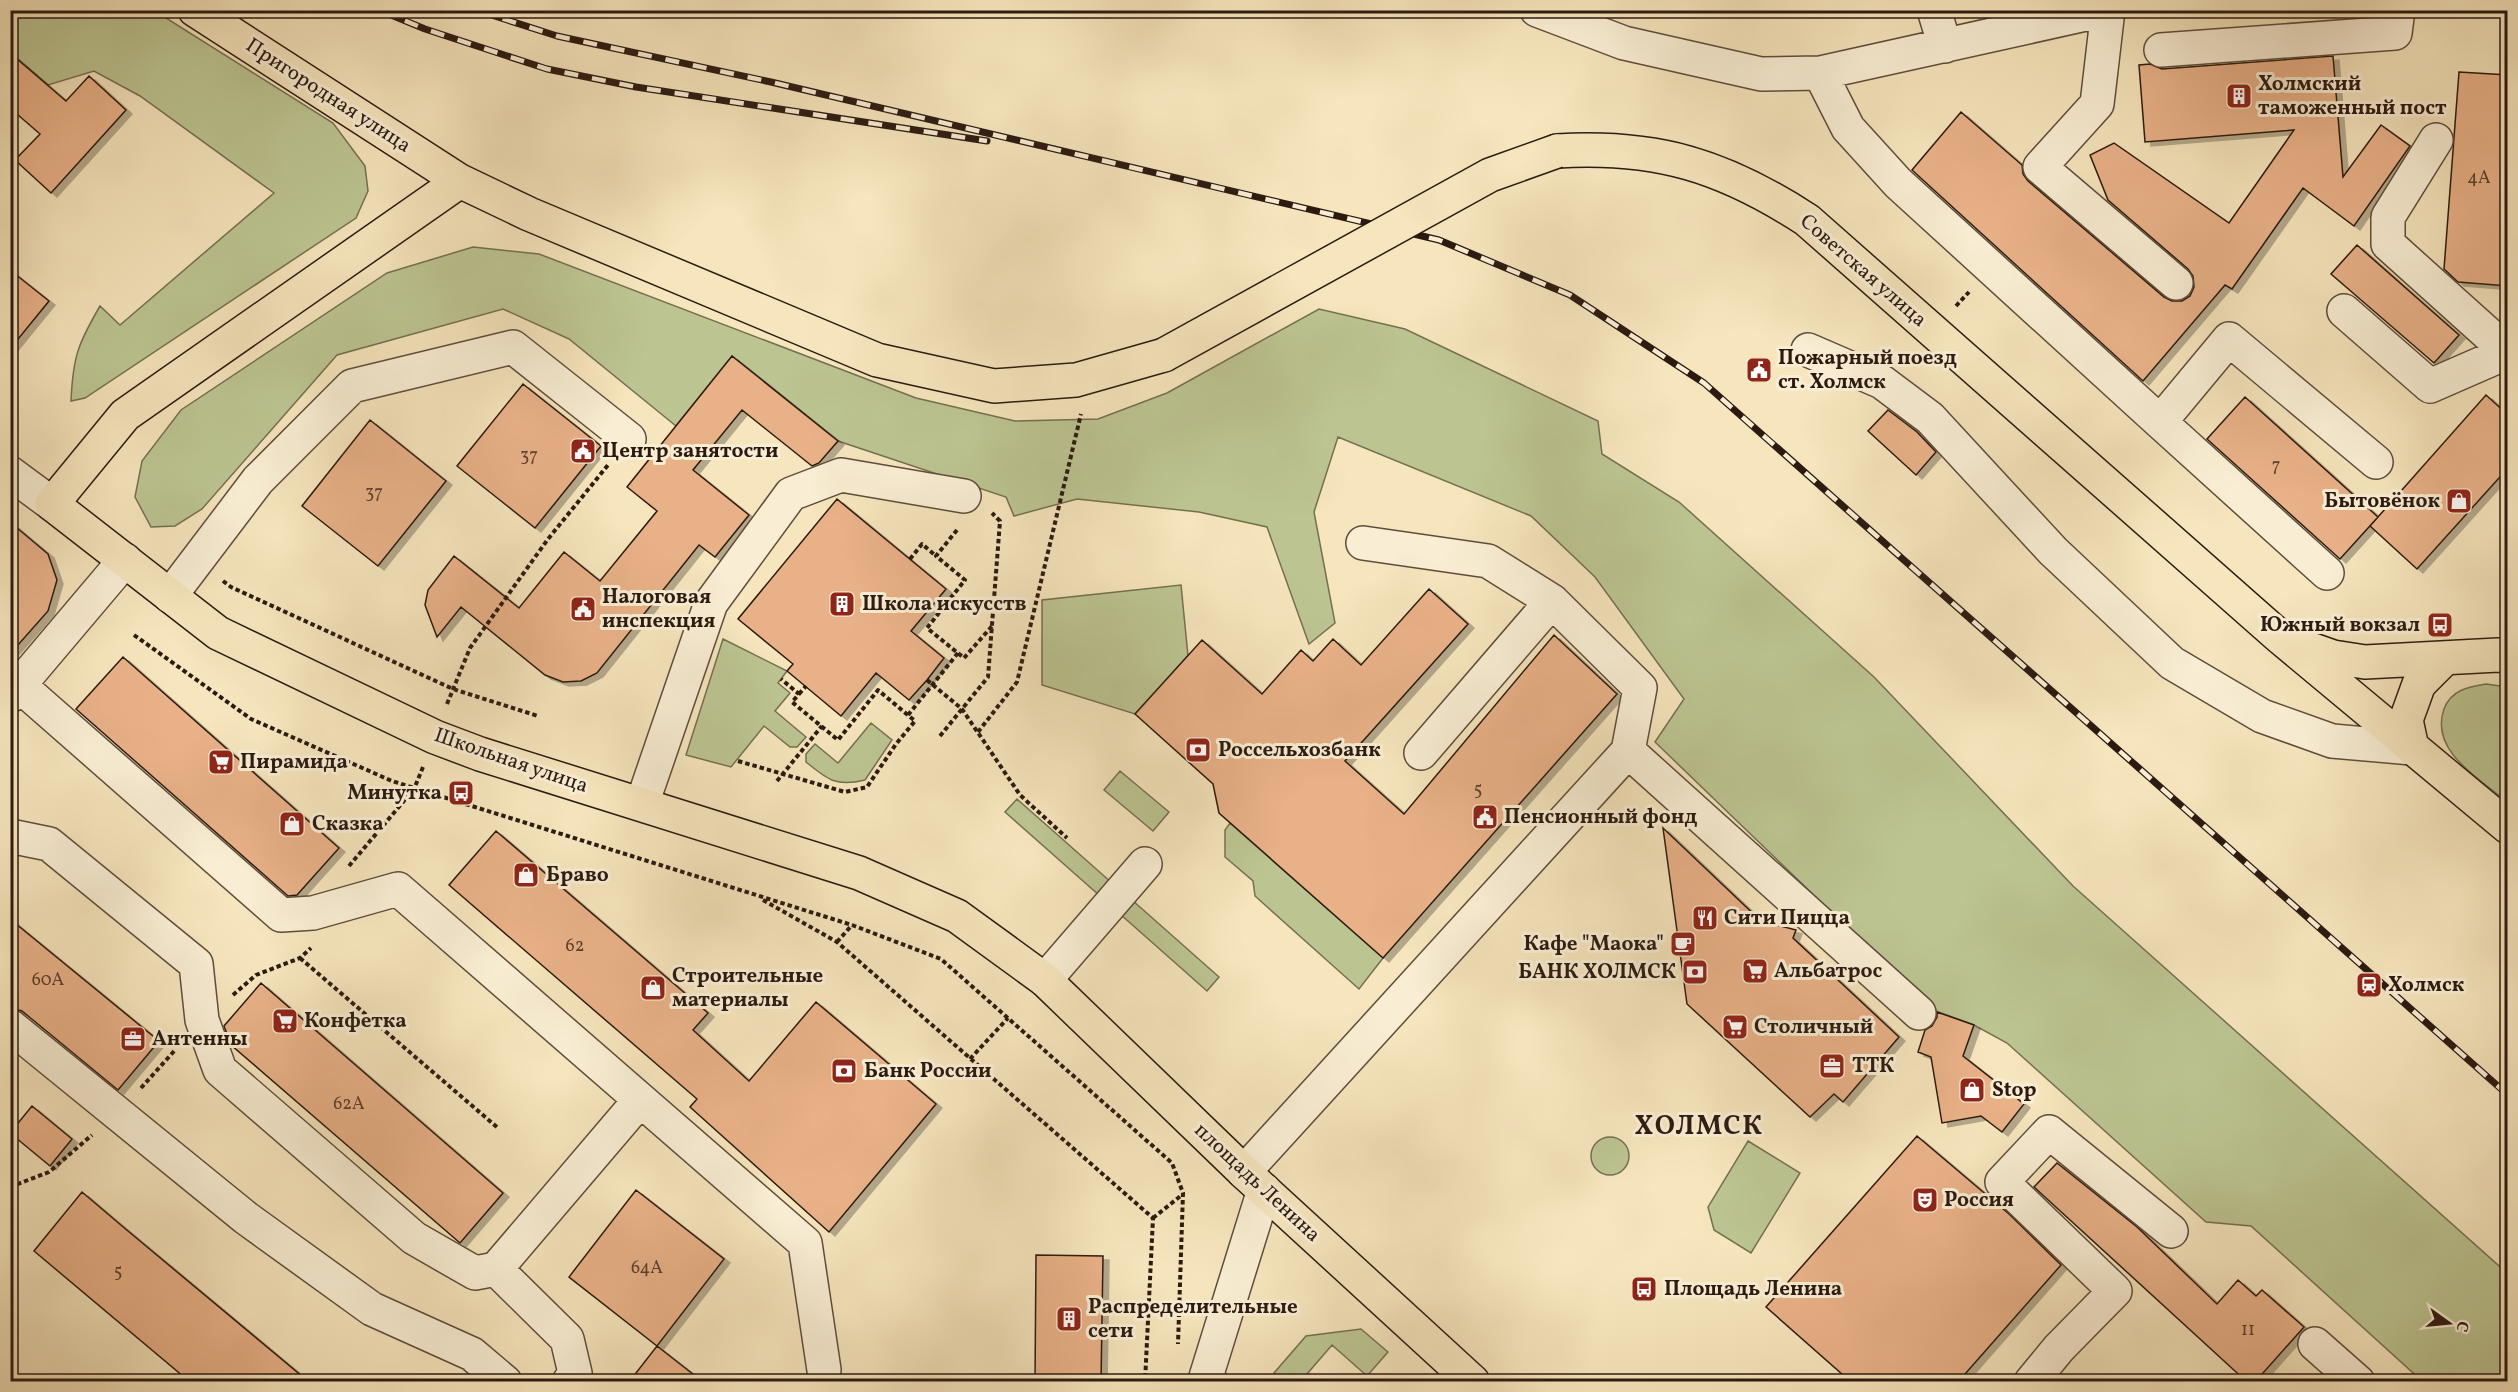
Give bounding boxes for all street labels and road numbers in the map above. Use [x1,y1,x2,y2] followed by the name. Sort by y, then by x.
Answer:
[240,32,416,160] street label: Пригородная улица
[1793,208,1933,334] street label: Советская улица
[430,721,592,801] street label: Школьная улица
[1187,1117,1327,1249] street label: площадь Ленина

